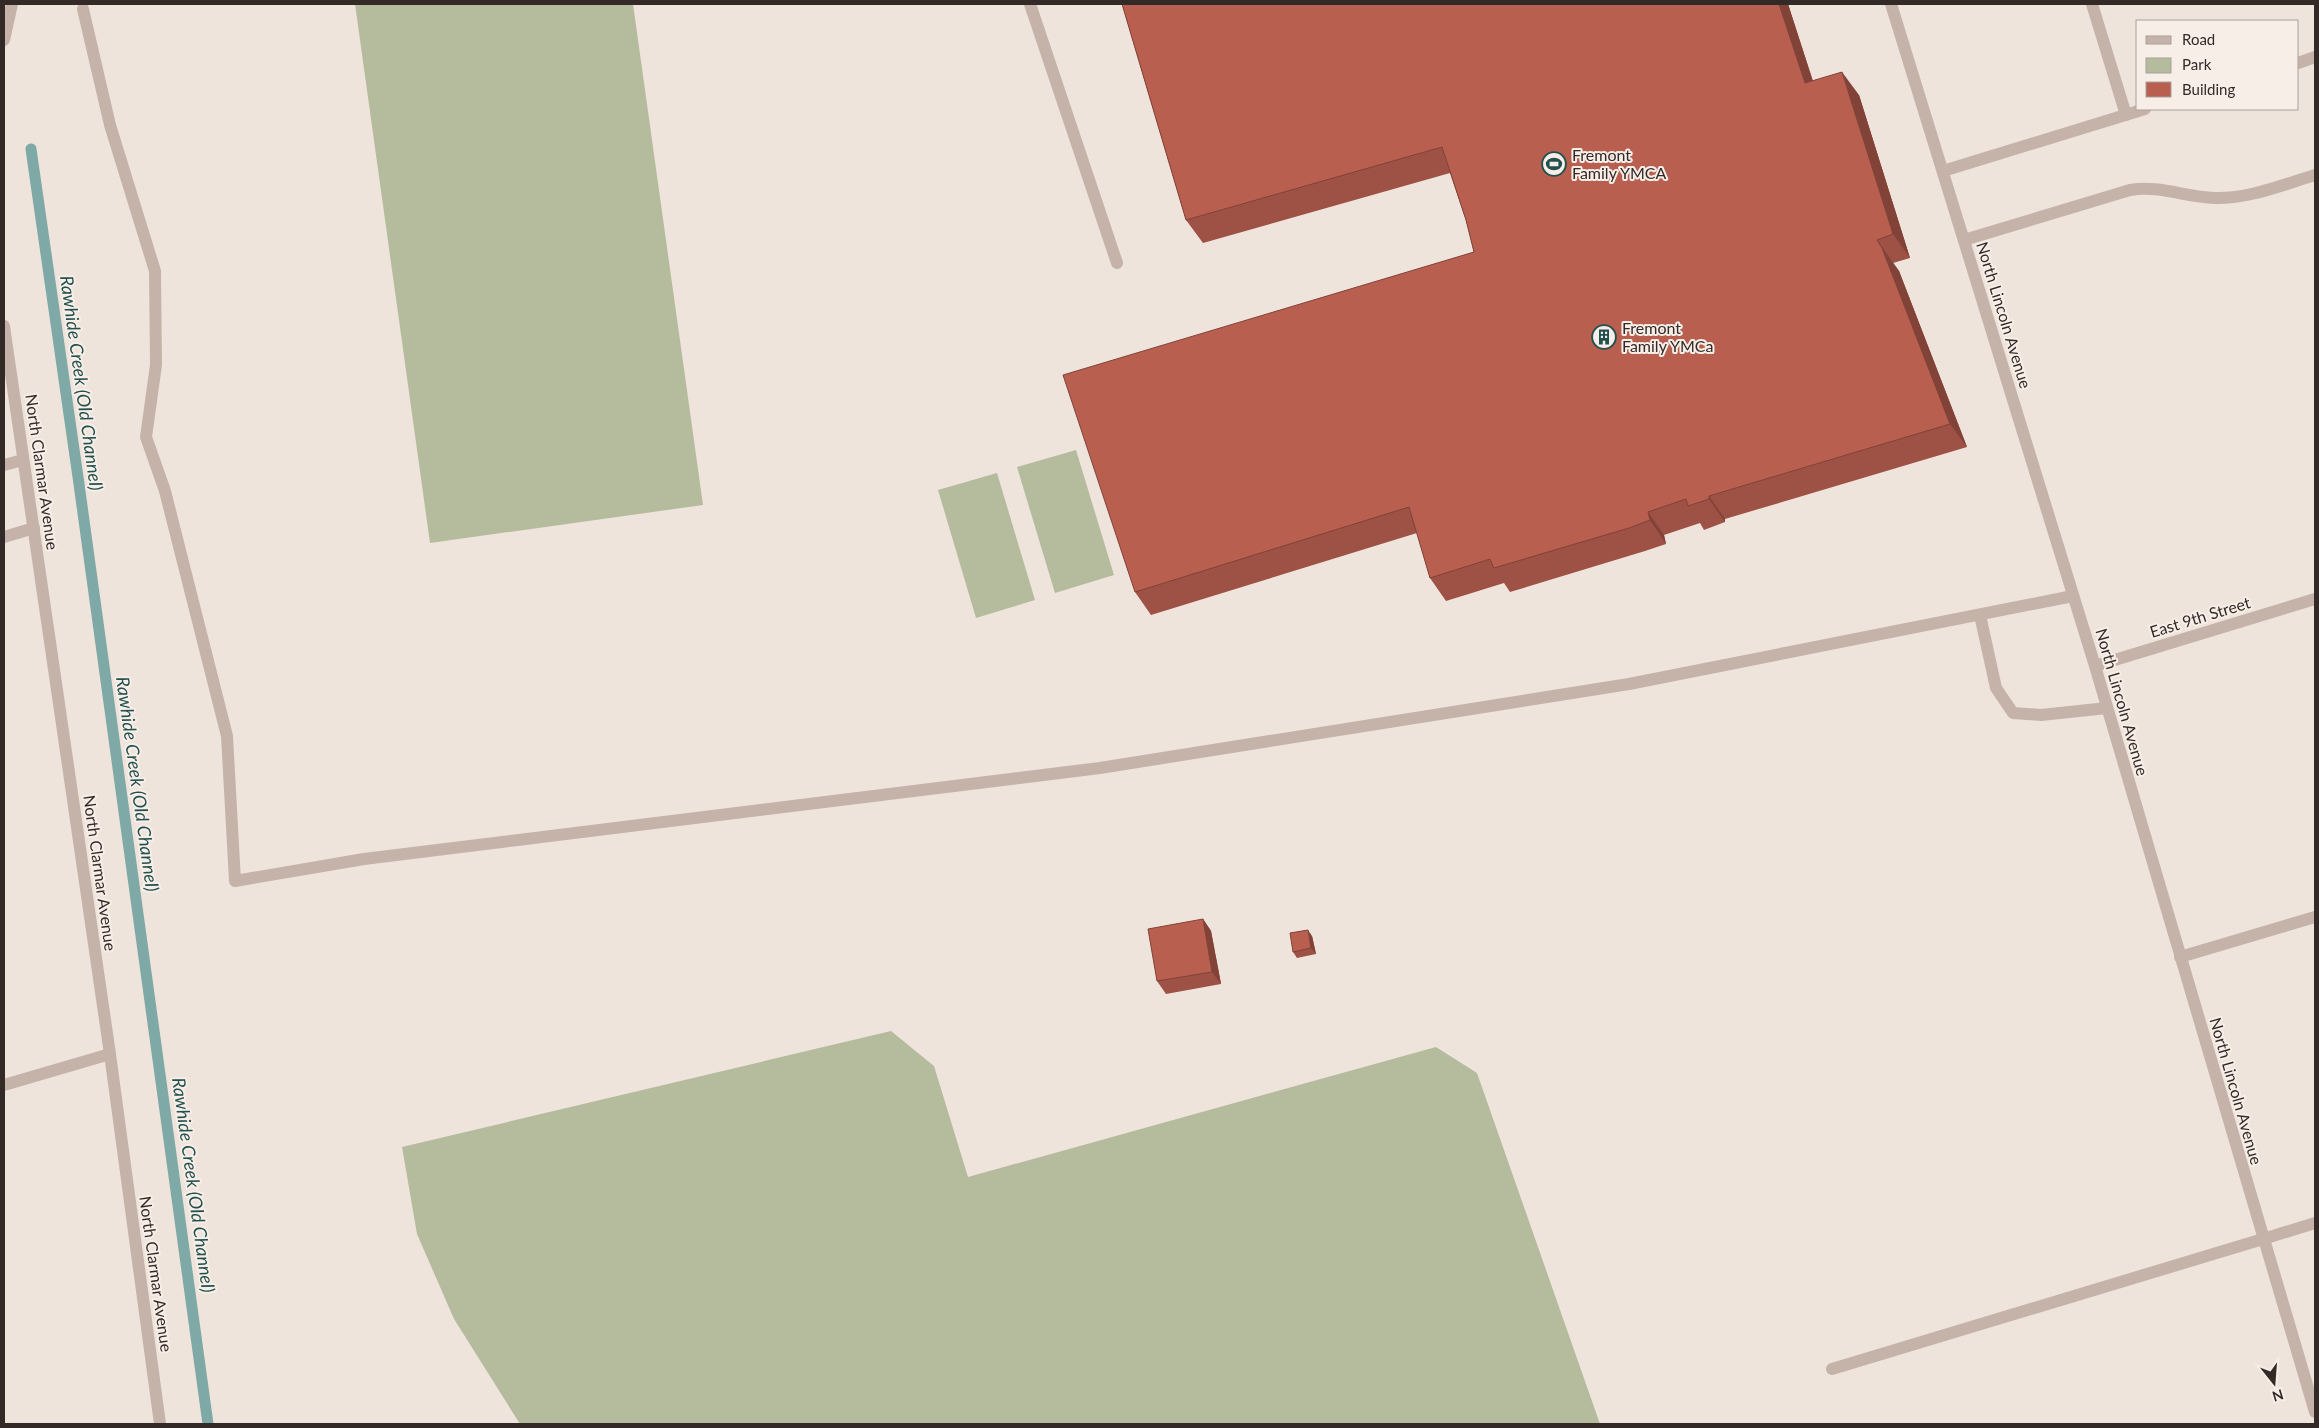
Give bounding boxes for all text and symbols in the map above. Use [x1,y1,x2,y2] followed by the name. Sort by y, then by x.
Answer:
[2136,20,2299,110] legend
[2182,30,2215,48] text: Road
[2182,55,2212,73] text: Park
[2182,80,2235,98] text: Building
[1572,145,1666,182] place label: Fremont Family YMCA
[1541,151,1567,177] sports icon: Fremont Family YMCA
[1973,239,2036,391] street label: North Lincoln Avenue
[56,274,108,492] water label: Rawhide Creek (Old Channel)
[1622,318,1713,355] place label: Fremont Family YMCa
[1591,324,1617,350] building icon: Fremont Family YMCa
[22,393,63,551] street label: North Clarmar Avenue
[2147,592,2253,641] street label: East 9th Street
[2092,626,2153,778] street label: North Lincoln Avenue
[112,675,164,893] water label: Rawhide Creek (Old Channel)
[80,794,121,952] street label: North Clarmar Avenue
[2206,1015,2267,1167] street label: North Lincoln Avenue
[168,1076,220,1294] water label: Rawhide Creek (Old Channel)
[136,1195,177,1353] street label: North Clarmar Avenue
[2249,1358,2299,1408] north arrow
[2270,1386,2286,1406] text: N

